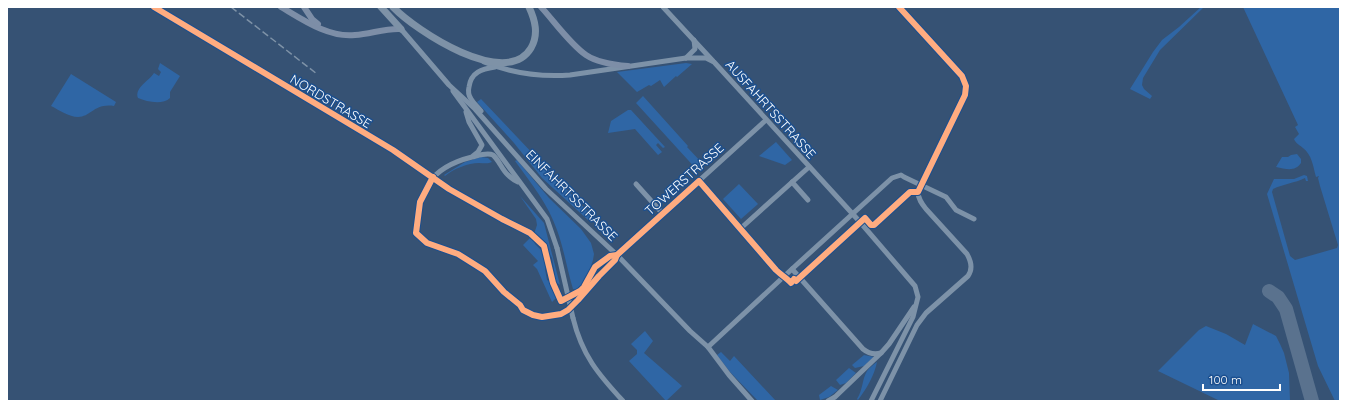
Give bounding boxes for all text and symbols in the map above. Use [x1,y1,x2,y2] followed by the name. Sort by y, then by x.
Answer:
[722,56,820,162] street label: AUSFAHRTSSTRASSE
[288,71,374,131] street label: NORDSTRASSE
[641,139,727,219] street label: TOWERSTRASSE
[523,146,621,244] street label: EINFAHRTSSTRASSE
[1203,366,1280,392] scale bar
[1209,372,1242,387] text: 100 m

